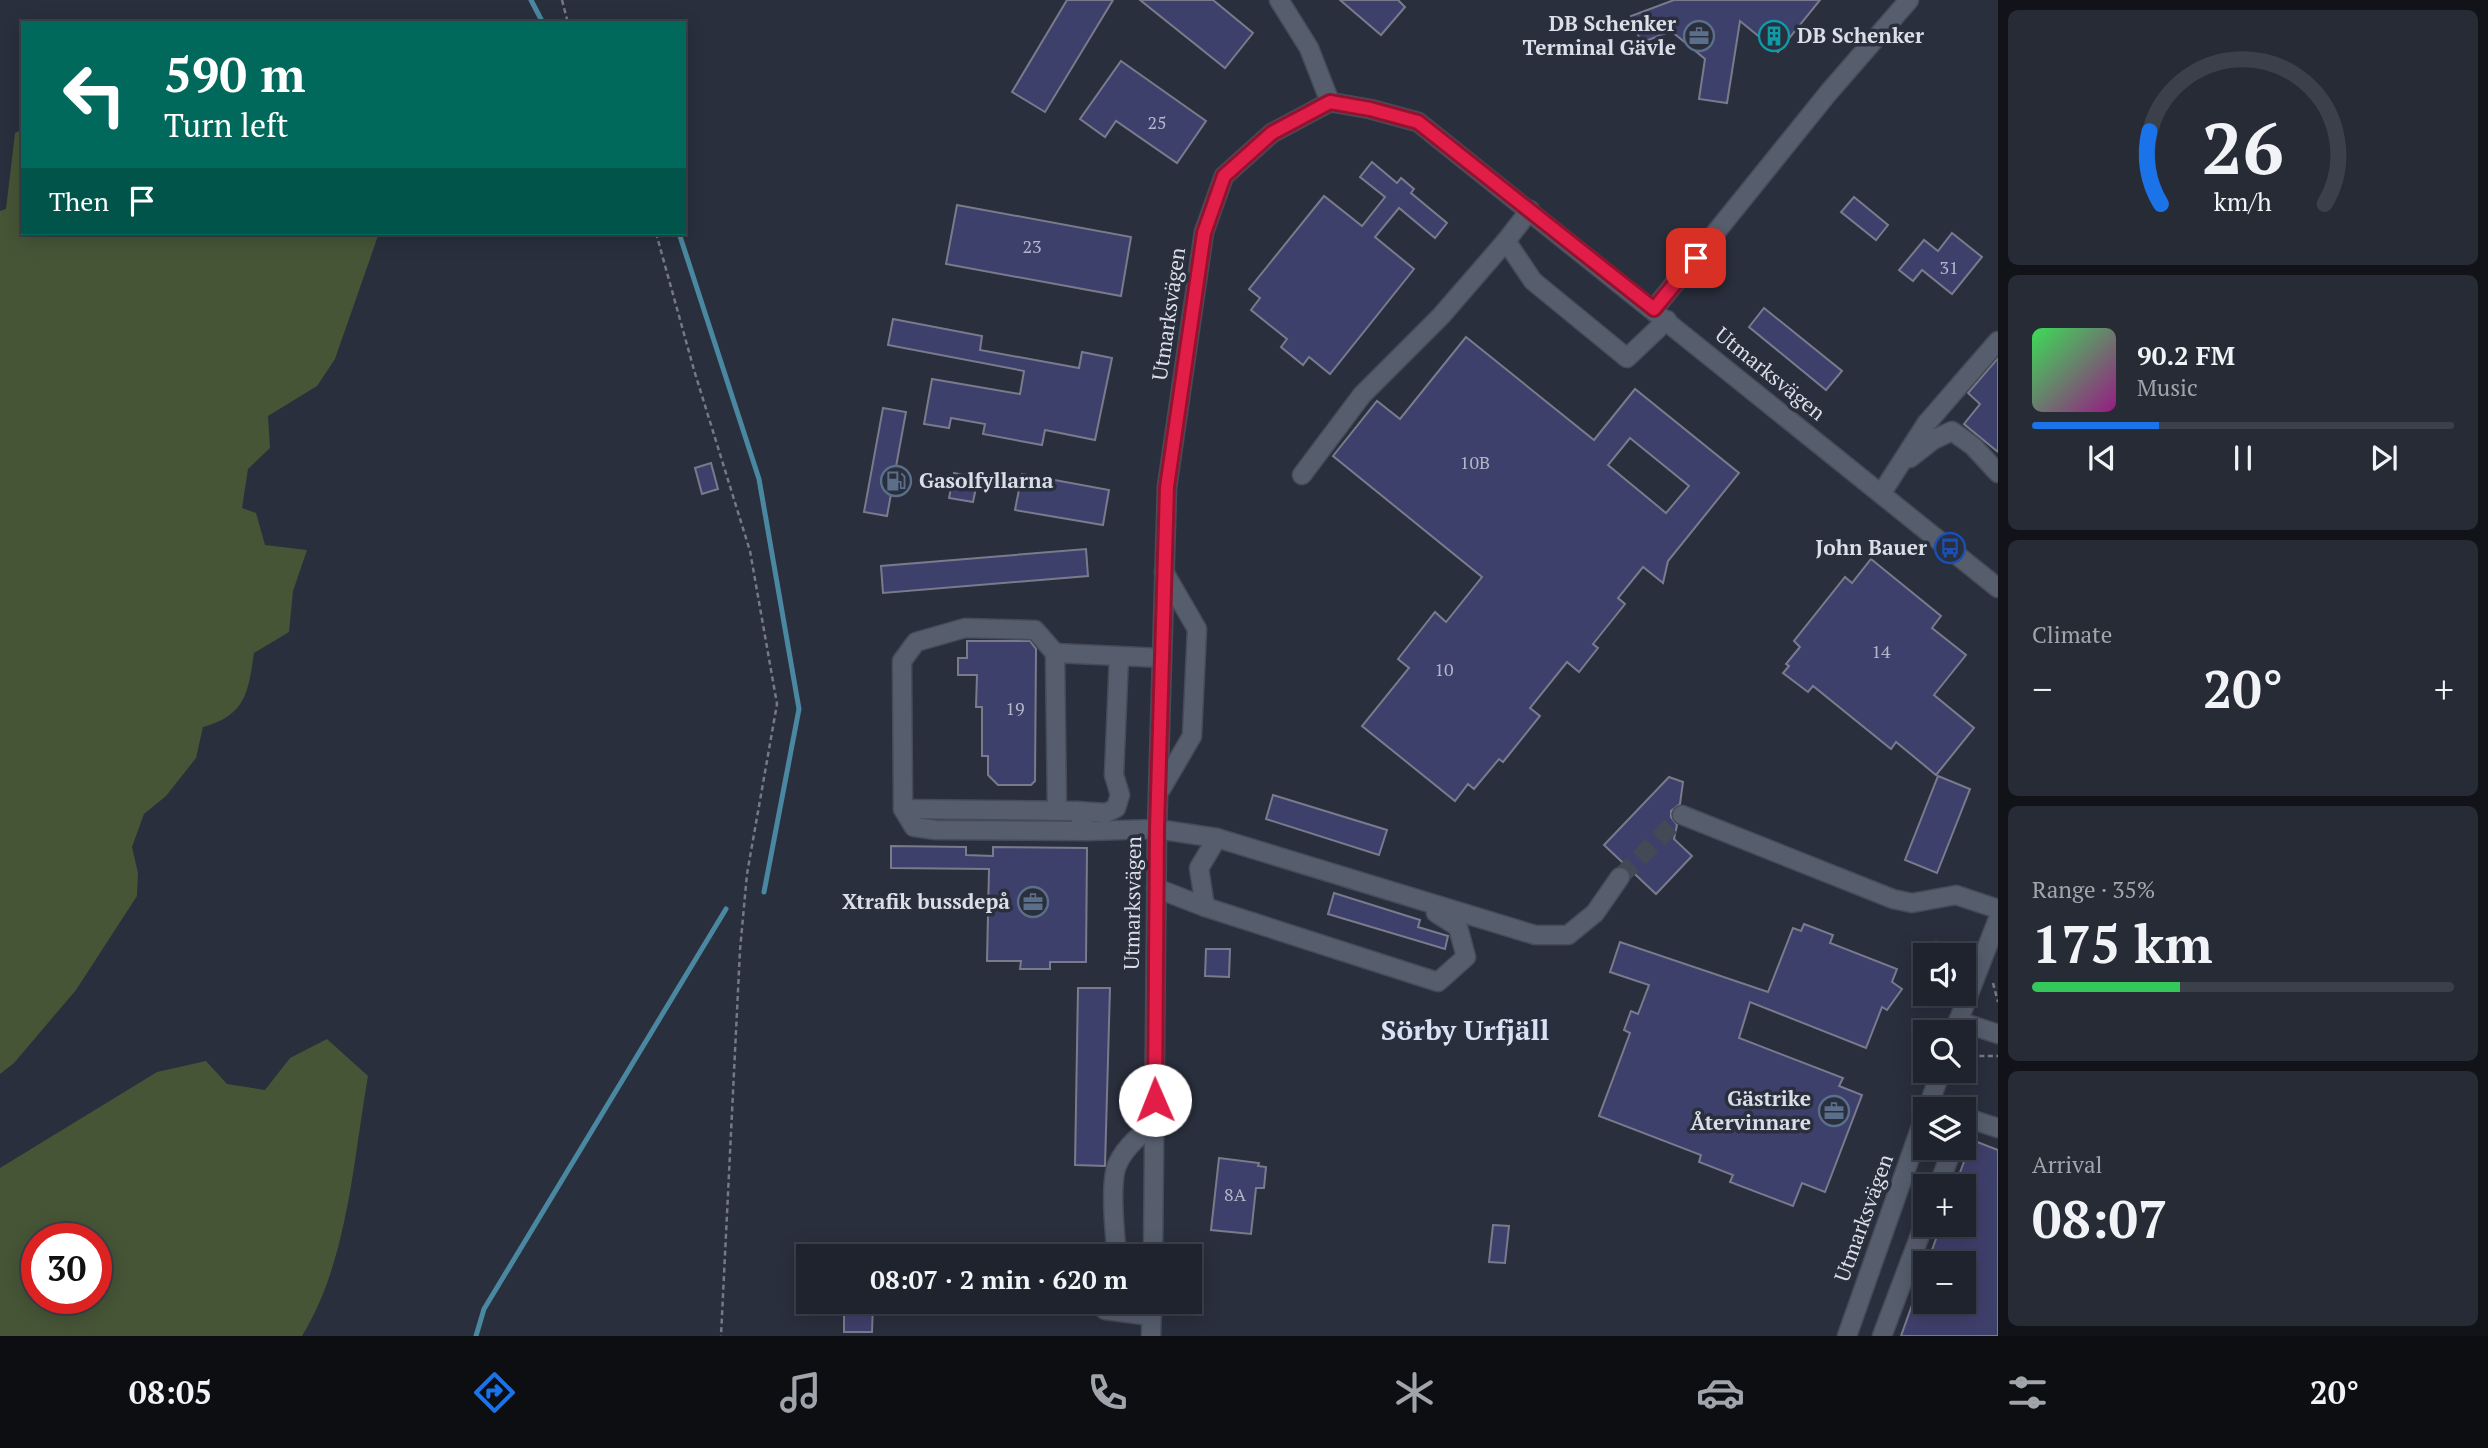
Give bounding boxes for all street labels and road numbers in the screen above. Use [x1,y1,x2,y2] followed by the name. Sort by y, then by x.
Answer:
[1145,245,1191,382] street label: Utmarksvägen
[1710,320,1832,427] street label: Utmarksvägen
[1117,835,1147,970] street label: Utmarksvägen
[1827,1149,1899,1285] street label: Utmarksvägen

